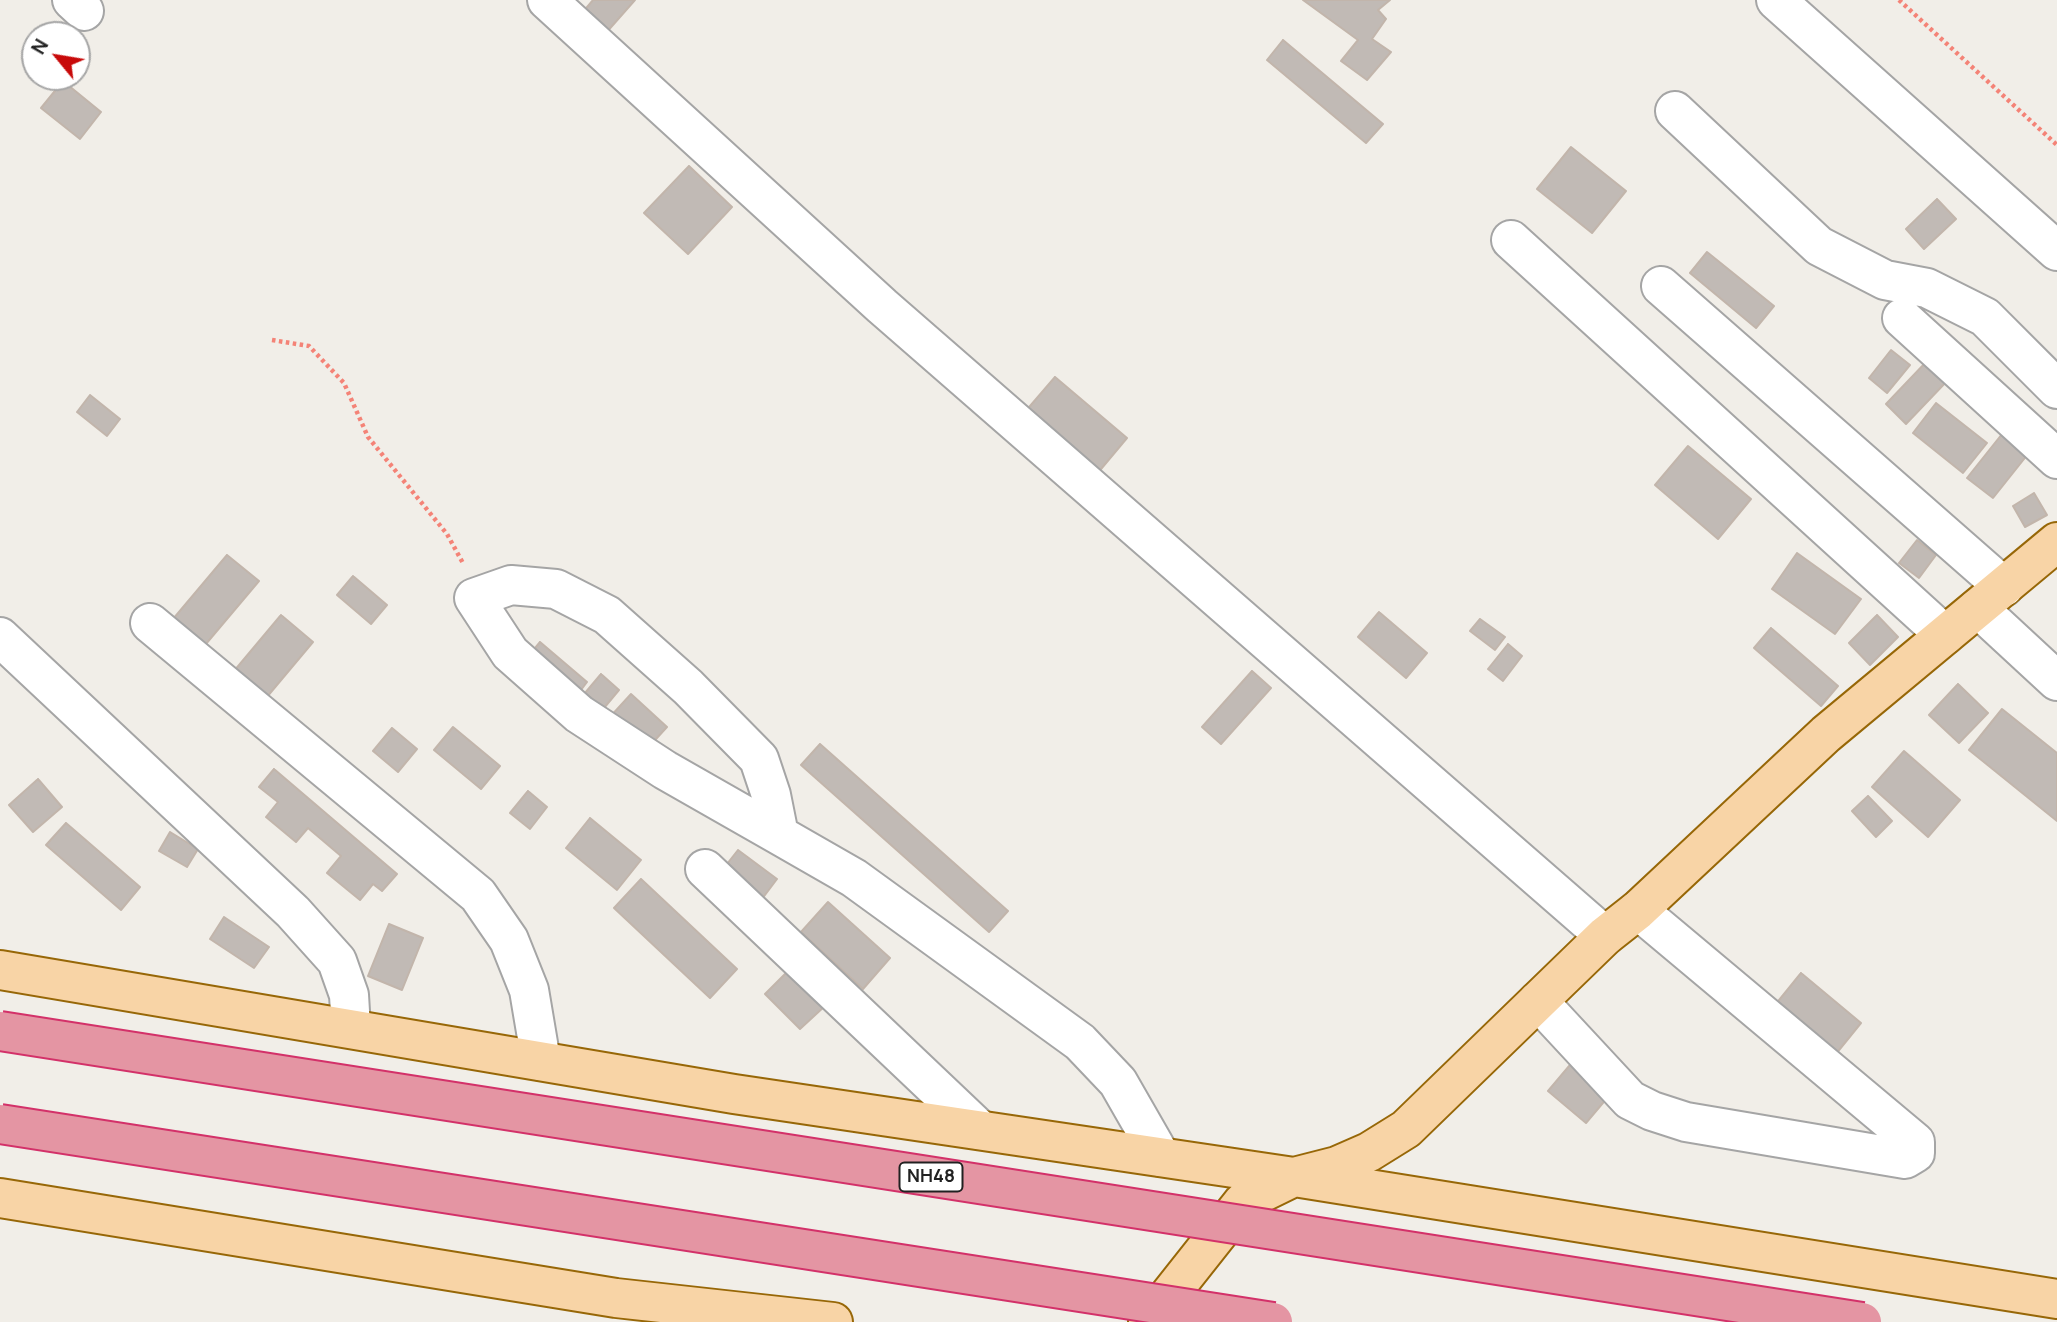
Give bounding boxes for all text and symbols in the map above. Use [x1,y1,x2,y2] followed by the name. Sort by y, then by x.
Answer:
[21,21,91,91] north arrow
[25,34,54,59] text: N
[900,1162,962,1192] road number: NH48

